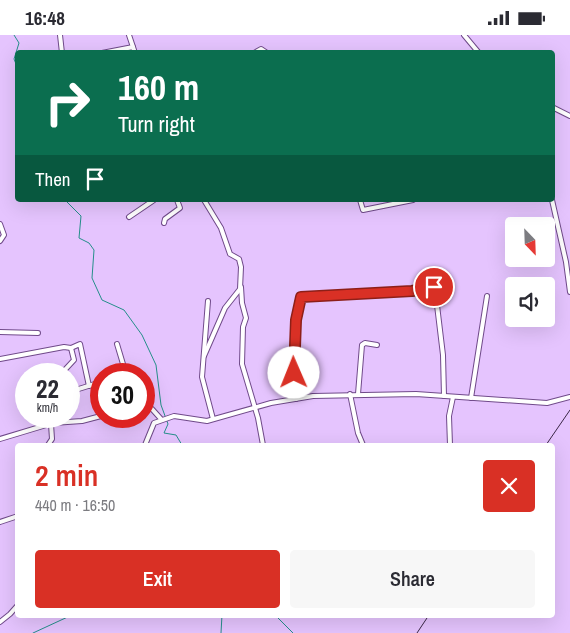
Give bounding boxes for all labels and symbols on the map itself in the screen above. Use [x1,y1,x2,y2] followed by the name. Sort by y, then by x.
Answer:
[505,217,555,267] north arrow
[413,266,455,308] pin
[267,346,319,398] position arrow
[90,363,155,428] speed limit sign: 30

